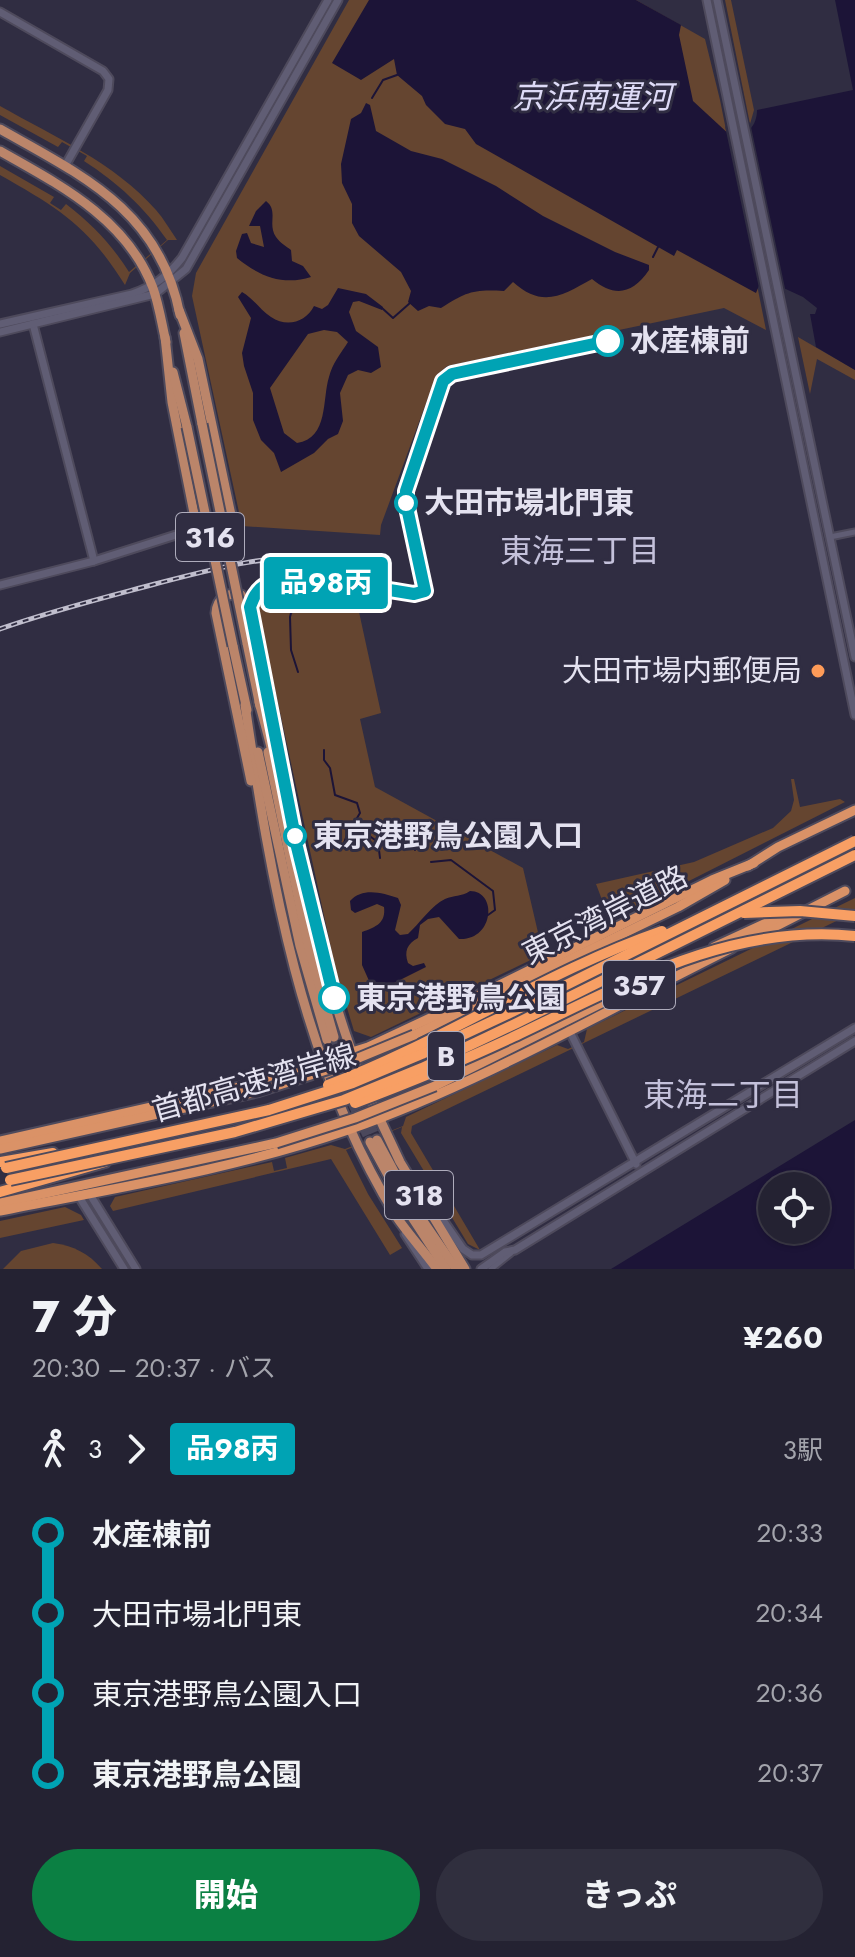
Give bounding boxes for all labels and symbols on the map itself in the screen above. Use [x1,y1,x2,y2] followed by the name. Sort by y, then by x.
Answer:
[512,74,678,120] water label: 京浜南運河
[630,319,750,362] place label: 水産棟前
[593,326,623,356] marker: 水産棟前
[424,481,634,524] place label: 大田市場北門東
[395,492,417,514] marker: 大田市場北門東
[176,513,244,561] road number: 316
[500,528,660,574] district label: 東海三丁目
[270,557,382,609] line badge: 品98丙
[562,649,802,692] place label: 大田市場内郵便局
[809,662,827,680] marker: 大田市場内郵便局
[313,814,583,857] place label: 東京港野鳥公園入口
[284,825,306,847] marker: 東京港野鳥公園入口
[515,855,695,975] street label: 東京湾岸道路
[603,961,675,1009] road number: 357
[356,976,566,1019] place label: 東京港野鳥公園
[319,983,349,1013] marker: 東京港野鳥公園
[428,1032,464,1080] road number: B
[147,1033,361,1132] street label: 首都高速湾岸線
[643,1072,803,1118] district label: 東海二丁目
[385,1171,453,1219] road number: 318

